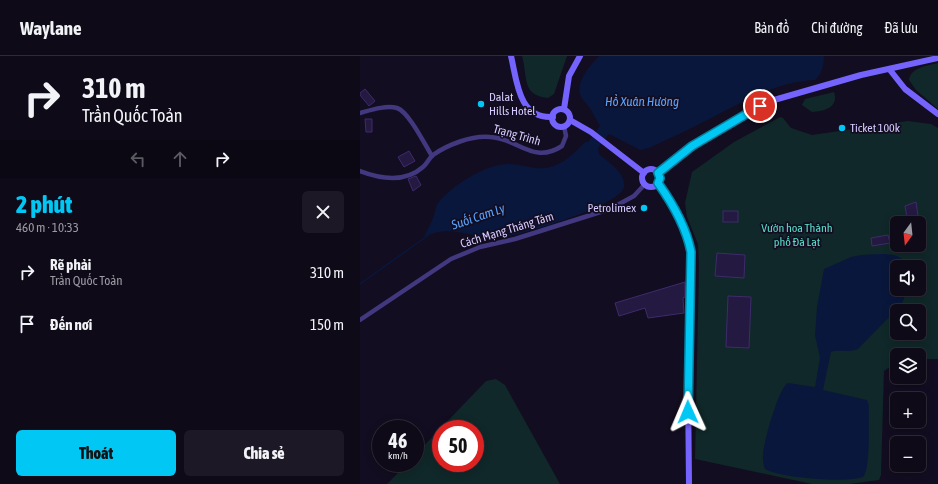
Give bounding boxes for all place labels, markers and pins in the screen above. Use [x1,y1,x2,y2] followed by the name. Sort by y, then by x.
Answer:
[743,89,777,123] pin
[489,90,536,118] place label: Dalat Hills Hotel
[476,99,486,109] marker: Dalat Hills Hotel
[850,121,901,135] place label: Ticket 100k
[837,123,847,133] marker: Ticket 100k
[587,201,636,215] place label: Petrolimex
[639,203,649,213] marker: Petrolimex

